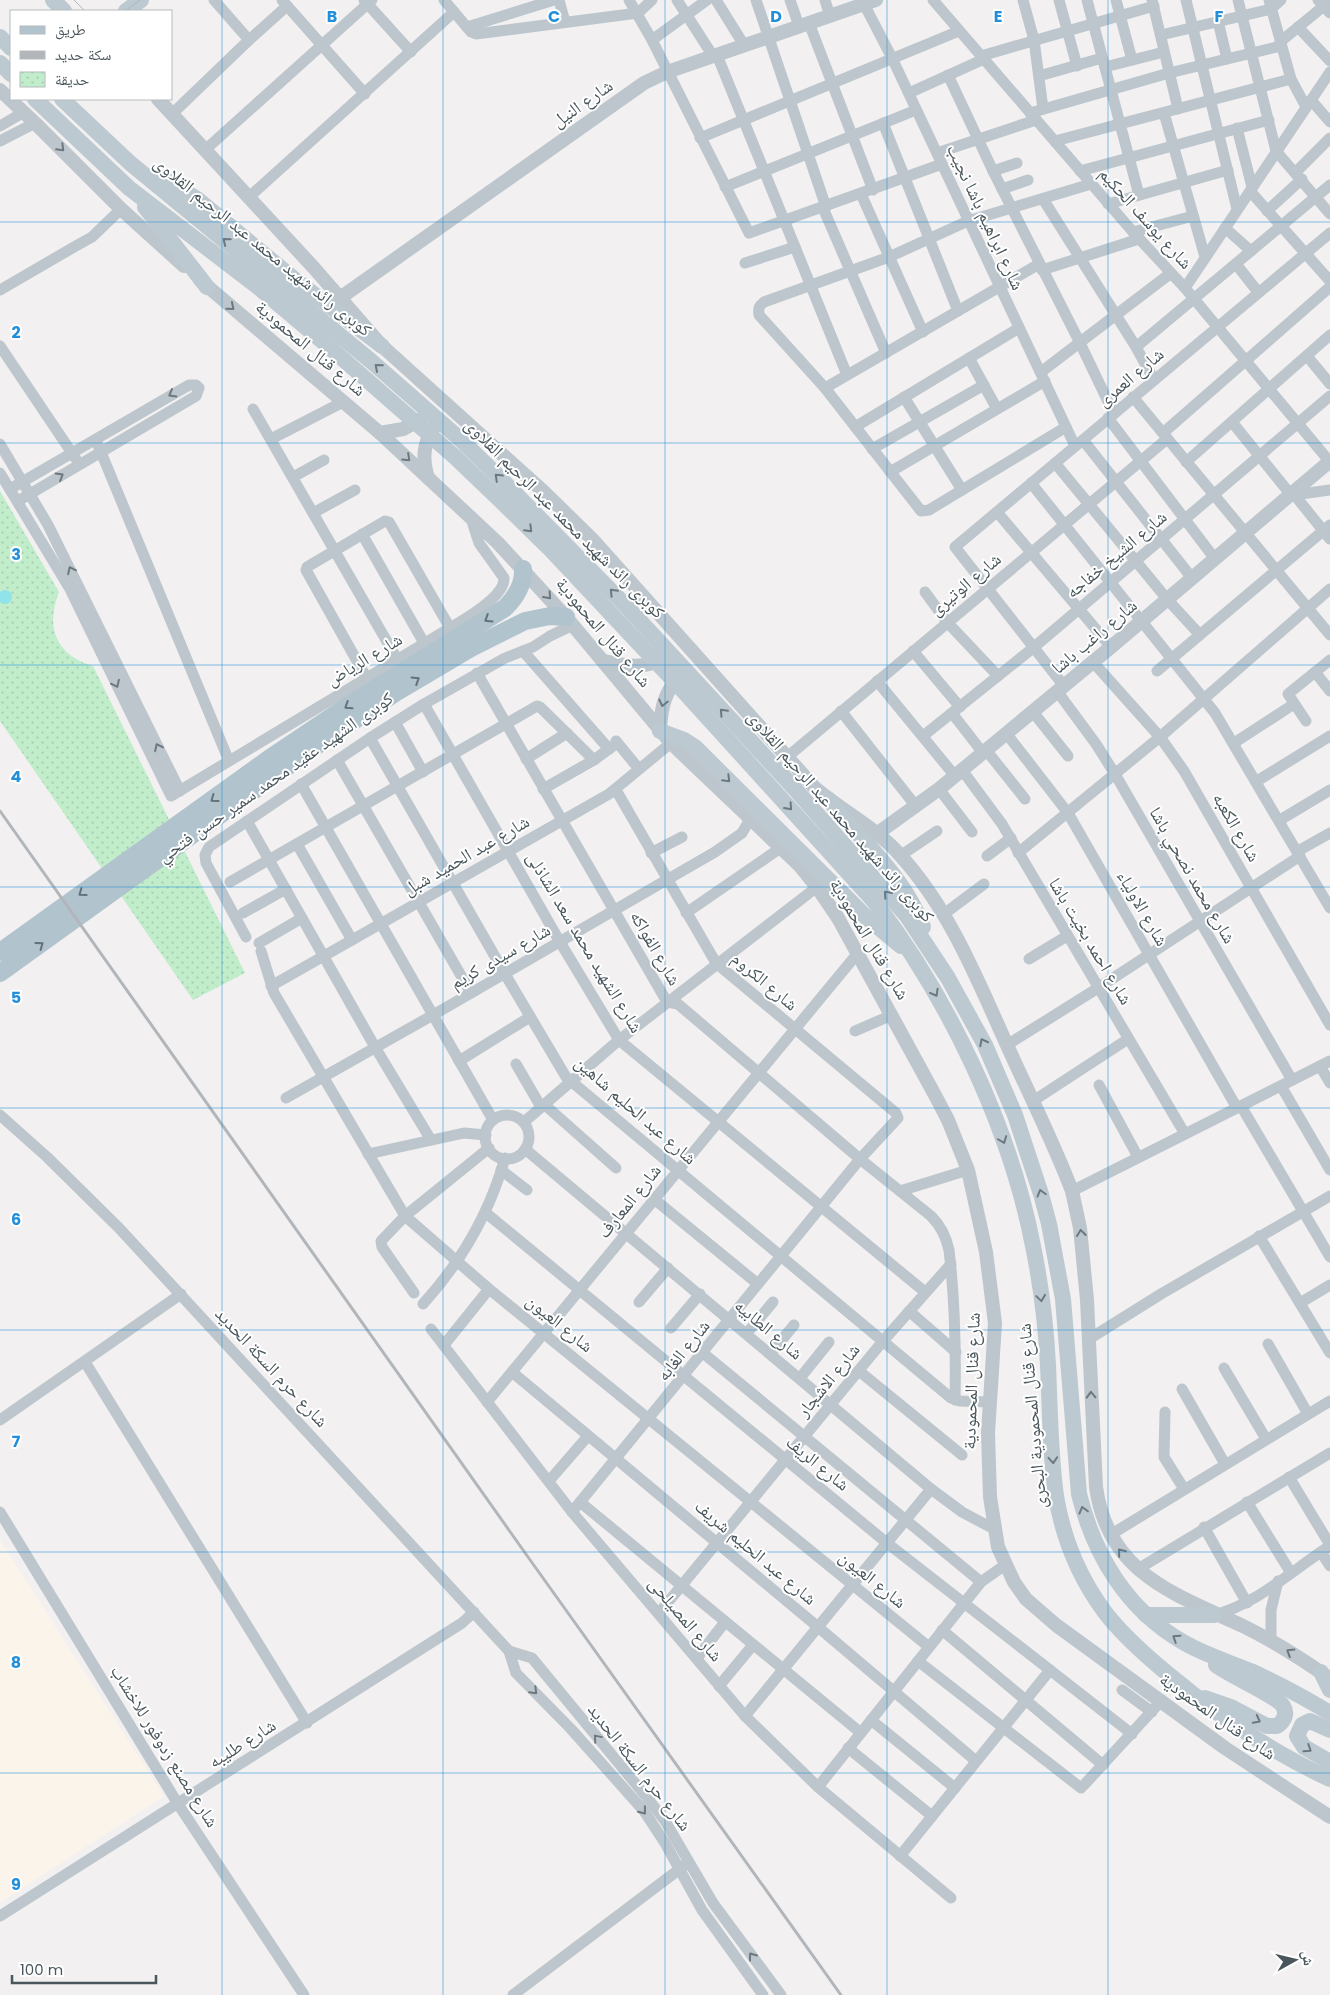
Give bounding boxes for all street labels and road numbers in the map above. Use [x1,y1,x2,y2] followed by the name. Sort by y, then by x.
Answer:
[546,73,618,133] street label: شارع النيل
[941,140,1031,294] street label: شارع ابراهيم باشا نجيب
[149,150,378,342] street label: كوبرى رائد شهيد محمد عبد الرحيم القلاوى
[1093,162,1199,274] street label: شارع يوسف الحكيم
[250,294,372,402] street label: شارع قنال المحمودية
[1091,342,1169,412] street label: شارع العمرى
[459,412,671,624] street label: كوبرى رائد شهيد محمد عبد الرحيم القلاوى
[1060,504,1172,604] street label: شارع الشيخ خفاجه
[924,547,1006,621] street label: شارع الوتيرى
[550,571,658,693] street label: شارع قنال المحمودية
[1046,593,1142,679] street label: شارع راغب باشا
[321,626,407,692] street label: شارع الرياض
[152,685,400,870] street label: كوبرى الشهيد عقيد محمد سمير حسن فتحي
[742,704,941,928] street label: كوبرى رائد شهيد محمد عبد الرحيم القلاوى
[1207,788,1267,866] street label: شارع الكعبه
[1141,802,1242,949] street label: شارع محمد نصحي باشا
[398,809,534,901] street label: شارع عبد الحميد شبل
[521,847,649,1037] street label: شارع الشهيد محمد سعد الشاذلى
[1111,865,1175,951] street label: شارع الاولياء
[1043,873,1139,1009] street label: شارع احمد بخيت باشا
[824,874,916,1004] street label: شارع قنال المحمودية
[625,906,687,990] street label: شارع الفواكه
[445,917,555,995] street label: شارع سيدى كريم
[726,946,804,1016] street label: شارع الكروم
[569,1050,703,1170] street label: شارع عبد الحليم شاهين
[591,1159,667,1243] street label: شارع المعارف
[521,1288,599,1358] street label: شارع العيون
[729,1293,809,1365] street label: شارع الطابيه
[210,1301,334,1433] street label: شارع حرم السكة الحديد
[956,1312,986,1450] street label: شارع قنال المحمودية
[651,1314,715,1386] street label: شارع الغابه
[1011,1322,1053,1510] street label: شارع قنال المحمودية البحرى
[790,1338,865,1423] street label: شارع الاشجار
[781,1430,855,1496] street label: شارع الريف
[690,1494,822,1610] street label: شارع عبد الحليم شريف
[834,1544,912,1614] street label: شارع العيون
[643,1571,729,1667] street label: شارع المصيلحى
[105,1660,225,1832] street label: شارع مصنع زدوفور للاخشاب
[1155,1666,1281,1766] street label: شارع قنال المحمودية
[582,1698,698,1836] street label: شارع حرم السكة الحديد
[203,1712,281,1774] street label: شارع طليبه

